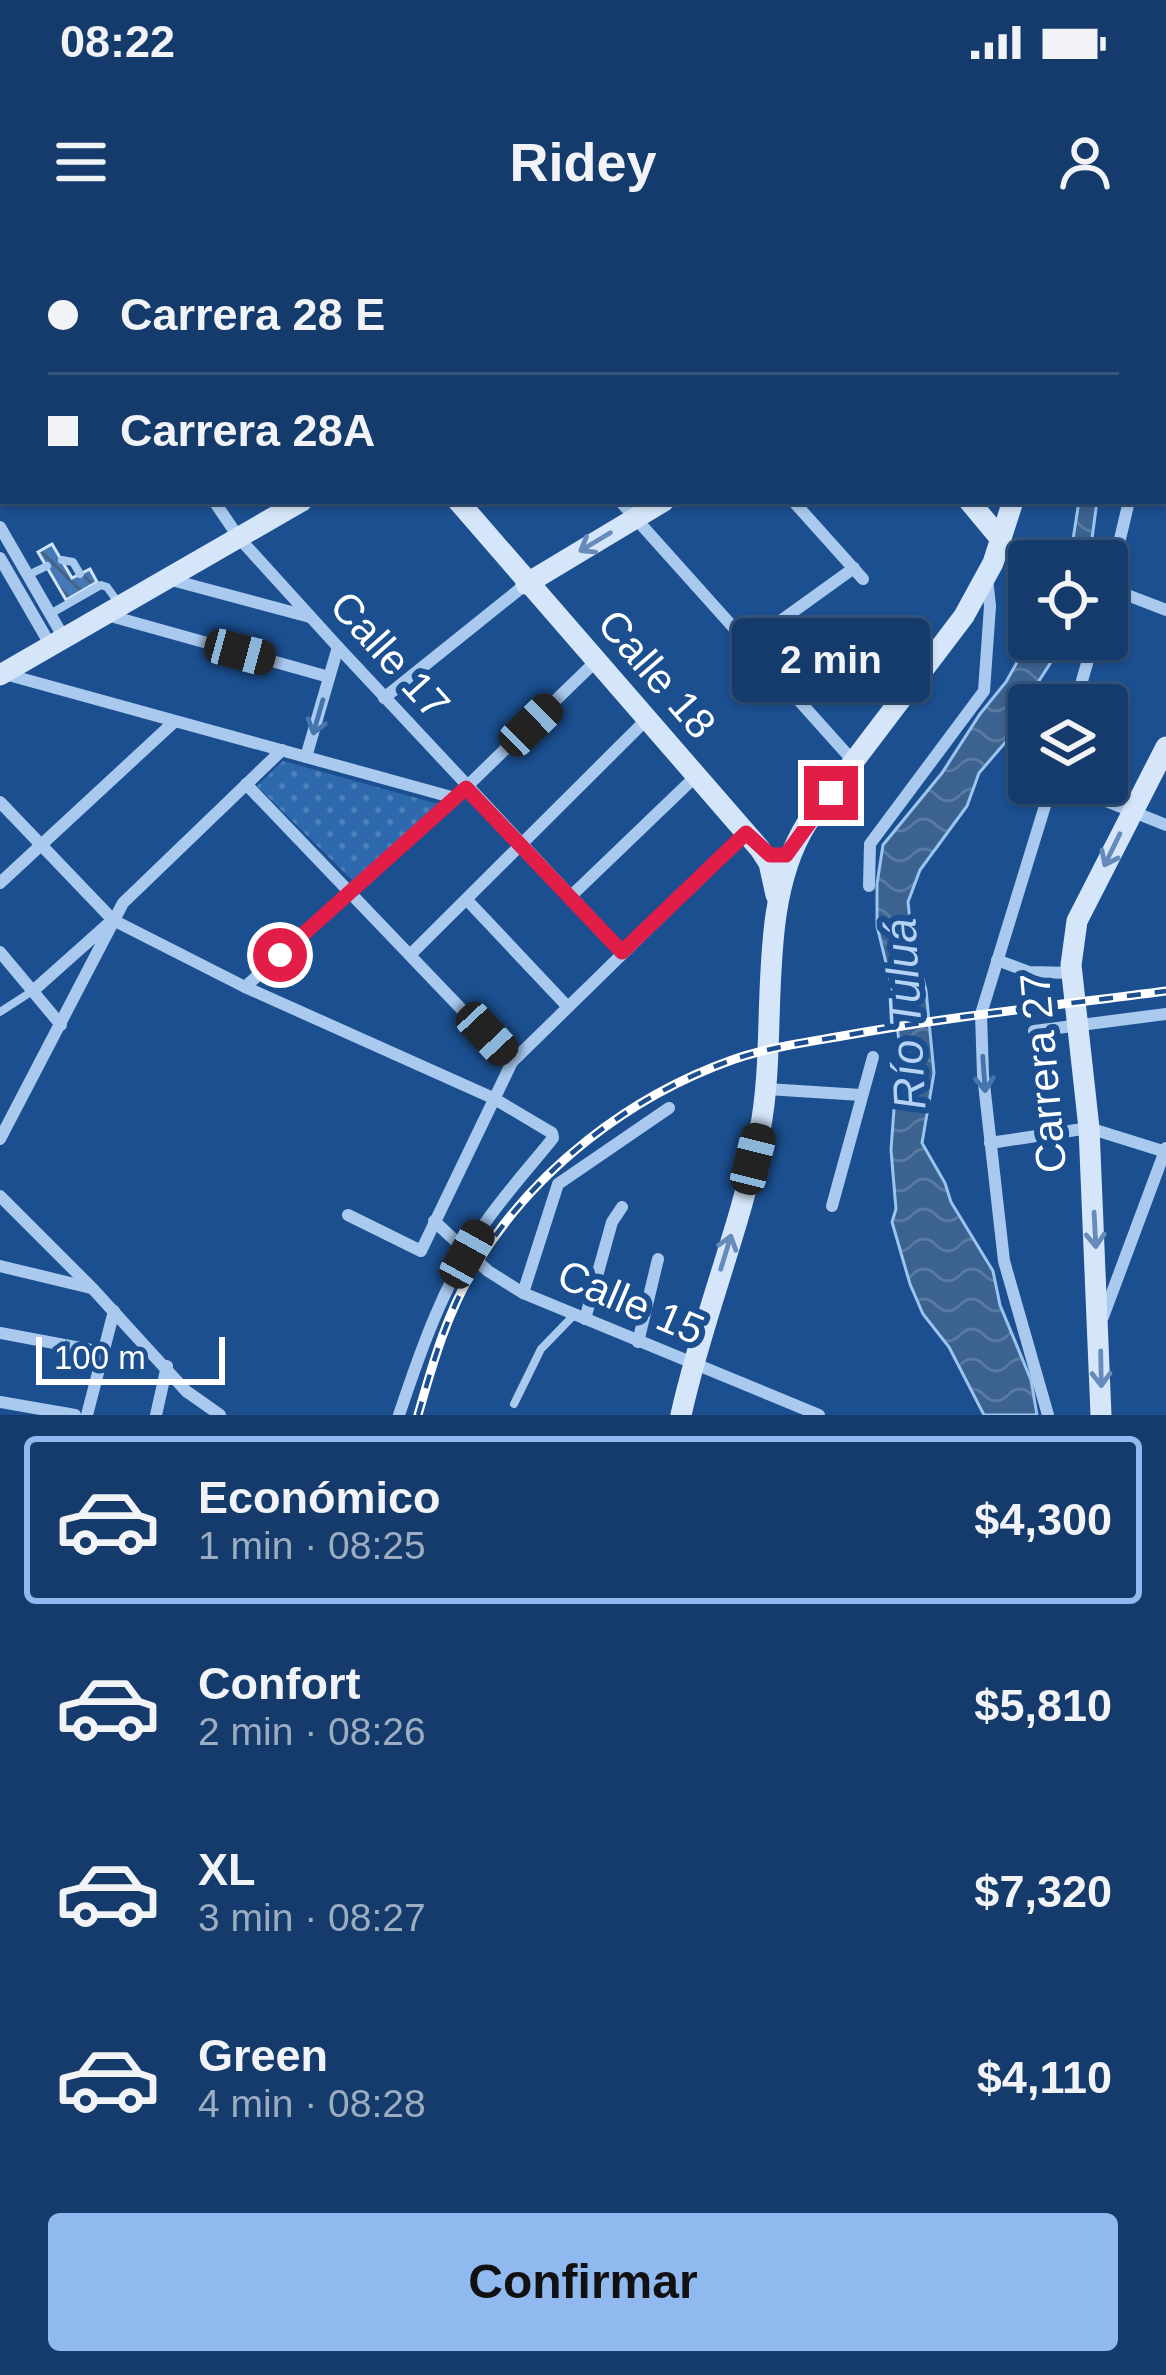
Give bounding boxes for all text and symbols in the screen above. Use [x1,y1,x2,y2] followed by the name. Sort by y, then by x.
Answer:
[60,16,175,67] text: 08:22
[48,129,114,195] icon: menu
[1052,129,1118,195] icon: person
[509,132,657,192] text: Ridey
[120,289,385,340] text: Carrera 28 E
[120,405,375,456] text: Carrera 28A
[579,530,613,554] one-way arrow
[1008,540,1128,804] map controls
[1008,540,1128,660] button: locate
[321,582,459,728] street label: Calle 17
[589,600,725,748] street label: Calle 18
[732,619,930,703] callout: 2 min
[201,625,279,679] car
[780,638,882,681] text: 2 min
[1008,684,1128,804] button: layers
[493,687,569,763] car
[306,697,328,735] one-way arrow
[804,766,858,820] route end
[1100,831,1122,867] one-way arrow
[875,917,935,1111] water label: Río Tuluá
[253,928,307,982] route start
[1011,971,1075,1175] street label: Carrera 27
[449,995,525,1073] car
[972,1054,995,1093] one-way arrow
[727,1120,779,1198] car
[1084,1210,1107,1249] one-way arrow
[434,1214,500,1294] car
[716,1234,738,1272] one-way arrow
[551,1250,711,1354] street label: Calle 15
[36,1331,225,1384] scale bar
[54,1339,146,1376] text: 100 m
[1089,1349,1112,1388] one-way arrow
[54,1466,162,1574] icon: car
[198,1472,441,1523] text: Económico
[974,1494,1112,1545] text: $4,300
[198,1524,426,1567] text: 1 min · 08:25
[54,1652,162,1760] icon: car
[198,1658,360,1709] text: Confort
[974,1680,1112,1731] text: $5,810
[198,1710,426,1753] text: 2 min · 08:26
[54,1838,162,1946] icon: car
[198,1844,256,1895] text: XL
[974,1866,1112,1917] text: $7,320
[198,1896,426,1939] text: 3 min · 08:27
[54,2024,162,2132] icon: car
[198,2030,328,2081] text: Green
[977,2052,1112,2103] text: $4,110
[198,2082,426,2125] text: 4 min · 08:28
[48,2213,1118,2351] button: Confirmar

